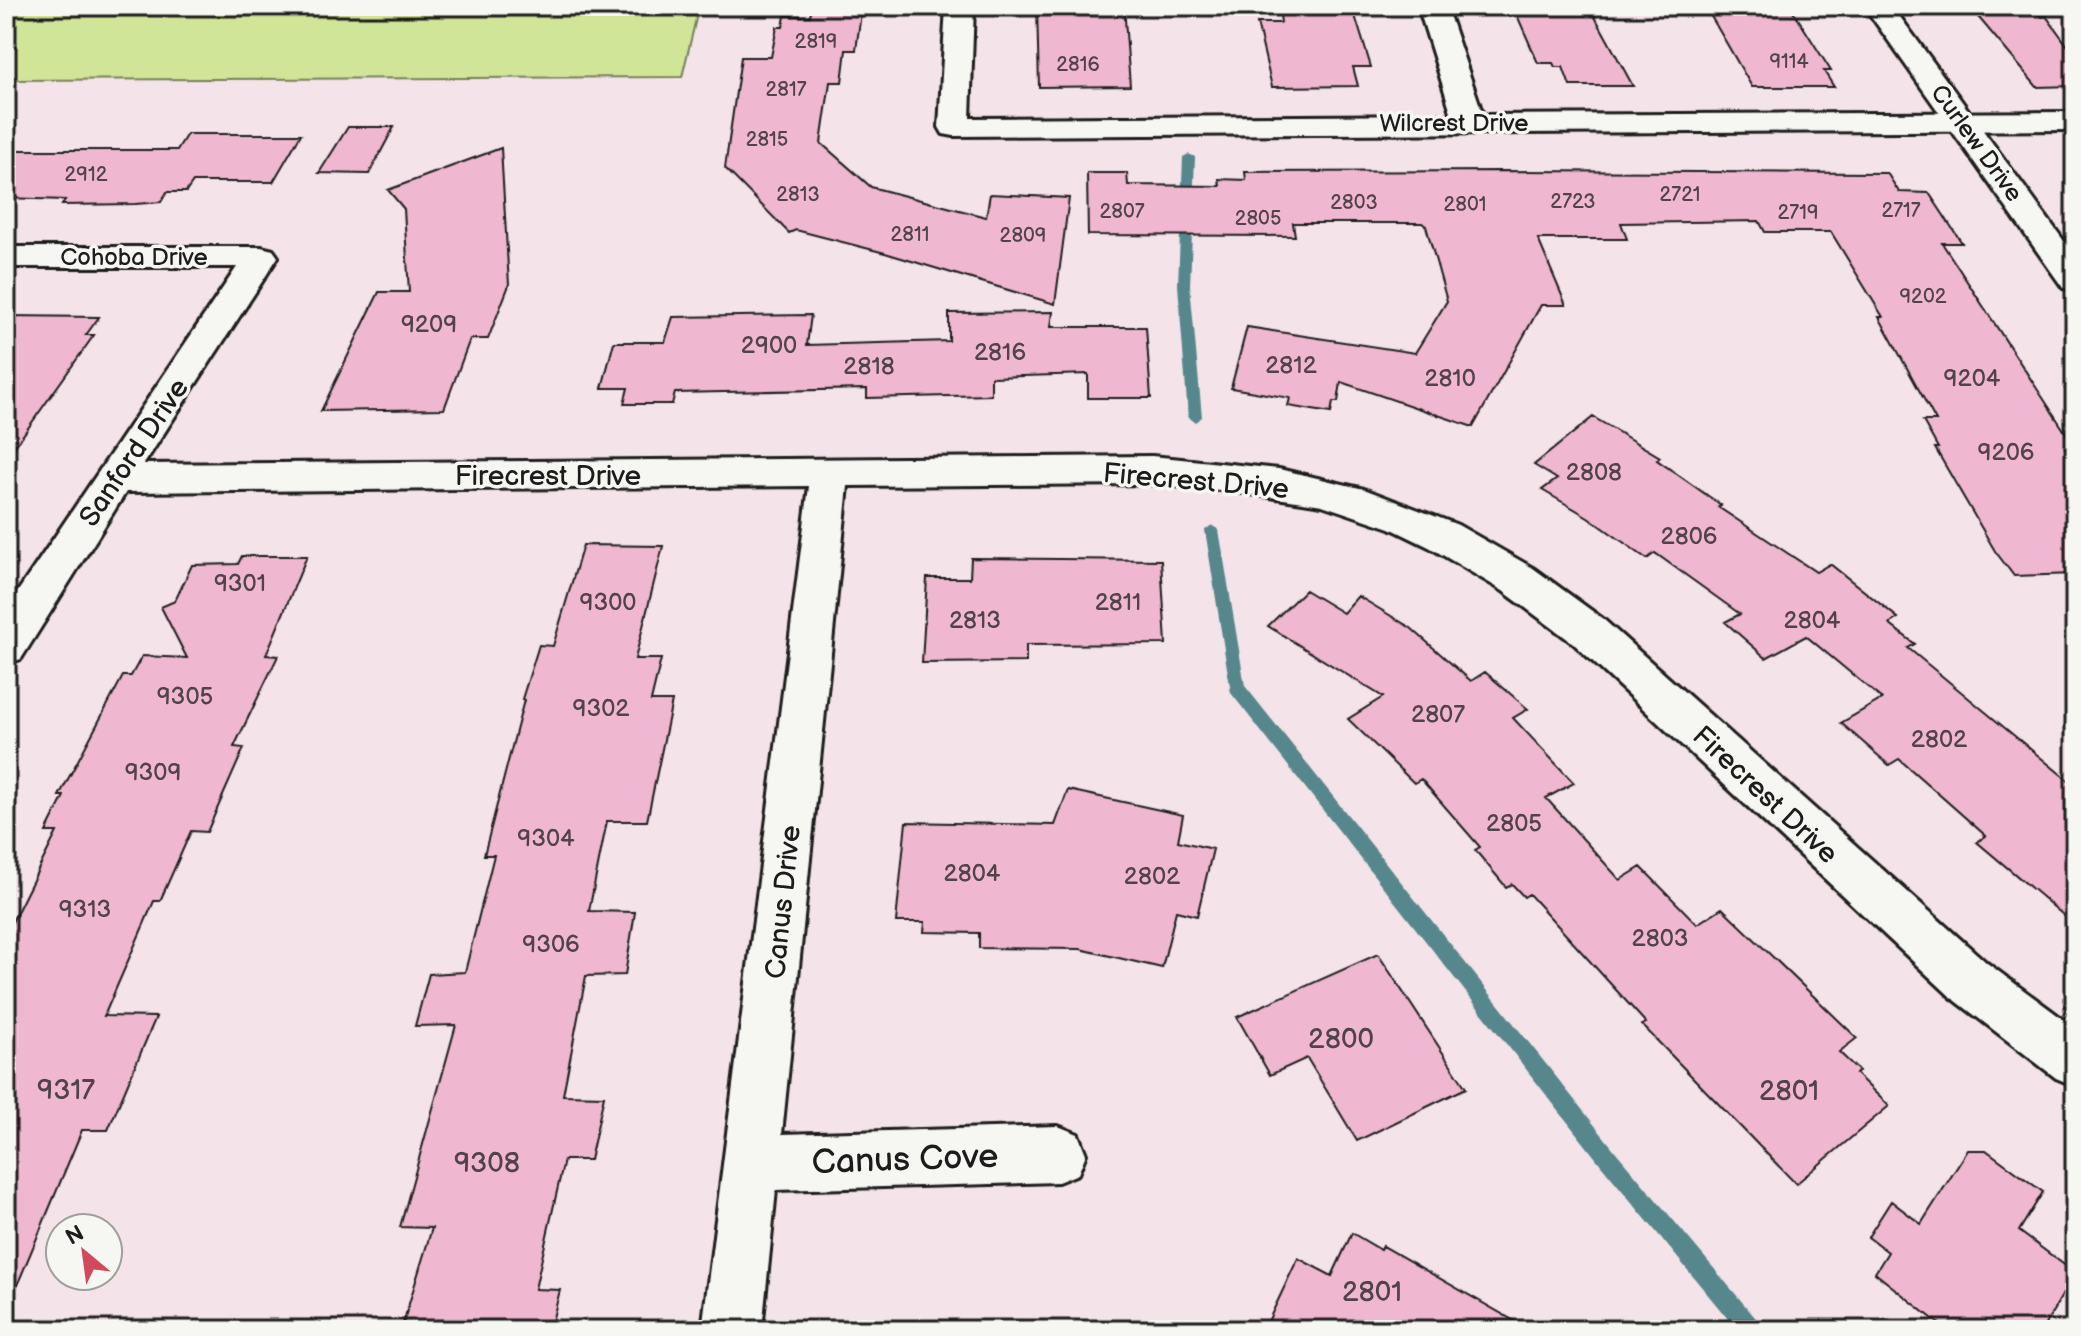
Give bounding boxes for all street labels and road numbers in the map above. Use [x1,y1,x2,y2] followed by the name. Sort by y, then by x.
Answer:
[1924,79,2029,207] street label: Curlew Drive
[1380,109,1528,138] street label: Wilcrest Drive
[60,243,208,272] street label: Cohoba Drive
[73,373,196,533] street label: Sanford Drive
[1102,457,1290,506] street label: Firecrest Drive
[455,460,641,493] street label: Firecrest Drive
[1686,720,1844,871] street label: Firecrest Drive
[759,824,808,981] street label: Canus Drive
[811,1136,999,1183] street label: Canus Cove

